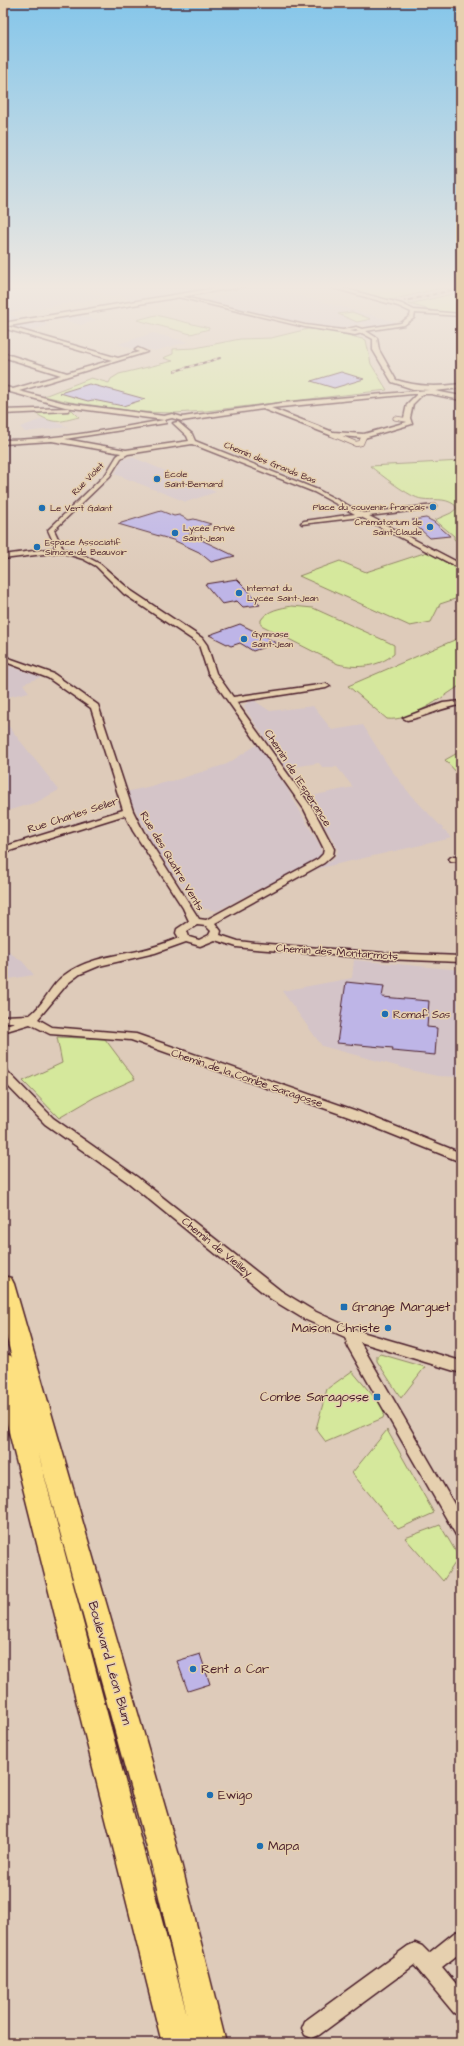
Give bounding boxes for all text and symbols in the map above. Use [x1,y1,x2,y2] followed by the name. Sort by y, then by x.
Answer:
[222,439,318,488] street label: Chemin des Grands Bas
[69,459,107,498] street label: Rue Violet
[165,468,223,491] place label: École Saint-Bernard
[152,474,162,484] marker: École Saint-Bernard
[313,501,425,514] place label: Place du souvenir français
[50,502,113,515] place label: Le Vert Galant
[428,502,438,512] marker: Place du souvenir français
[37,503,47,513] marker: Le Vert Galant
[355,516,422,539] place label: Crématorium de Saint-Claude
[183,522,235,545] place label: Lycée Privé Saint-Jean
[425,522,435,532] marker: Crématorium de Saint-Claude
[170,528,180,538] marker: Lycée Privé Saint-Jean
[45,536,127,559] place label: Espace Associatif Simone de Beauvoir
[32,542,42,552] marker: Espace Associatif Simone de Beauvoir
[247,582,319,605] place label: Internat du Lycée Saint-Jean
[234,588,244,598] marker: Internat du Lycée Saint-Jean
[252,628,294,651] place label: Gymnase Saint-Jean
[239,634,249,644] marker: Gymnase Saint-Jean
[261,727,335,830] street label: Chemin de l'Espérance
[26,793,120,837] street label: Rue Charles Seiler
[136,808,208,914] street label: Rue des Quatre Vents
[275,940,399,964] street label: Chemin des Montarmots
[393,1007,451,1022] place label: Romaf Sas
[380,1009,390,1019] marker: Romaf Sas
[169,1045,325,1112] street label: Chemin de la Combe Saragosse
[178,1214,256,1281] street label: Chemin de Vieilley
[352,1298,451,1317] place label: Grange Marguet
[339,1302,349,1312] marker: Grange Marguet
[292,1319,380,1337] place label: Maison Christe
[383,1323,393,1333] marker: Maison Christe
[260,1388,369,1407] place label: Combe Saragosse
[372,1392,382,1402] marker: Combe Saragosse
[84,1599,136,1728] street label: Boulevard Léon Blum
[201,1660,269,1678] place label: Rent a Car
[188,1664,198,1674] marker: Rent a Car
[218,1786,253,1805] place label: Ewigo
[205,1790,215,1800] marker: Ewigo
[268,1837,300,1855] place label: Mapa
[255,1841,265,1851] marker: Mapa

